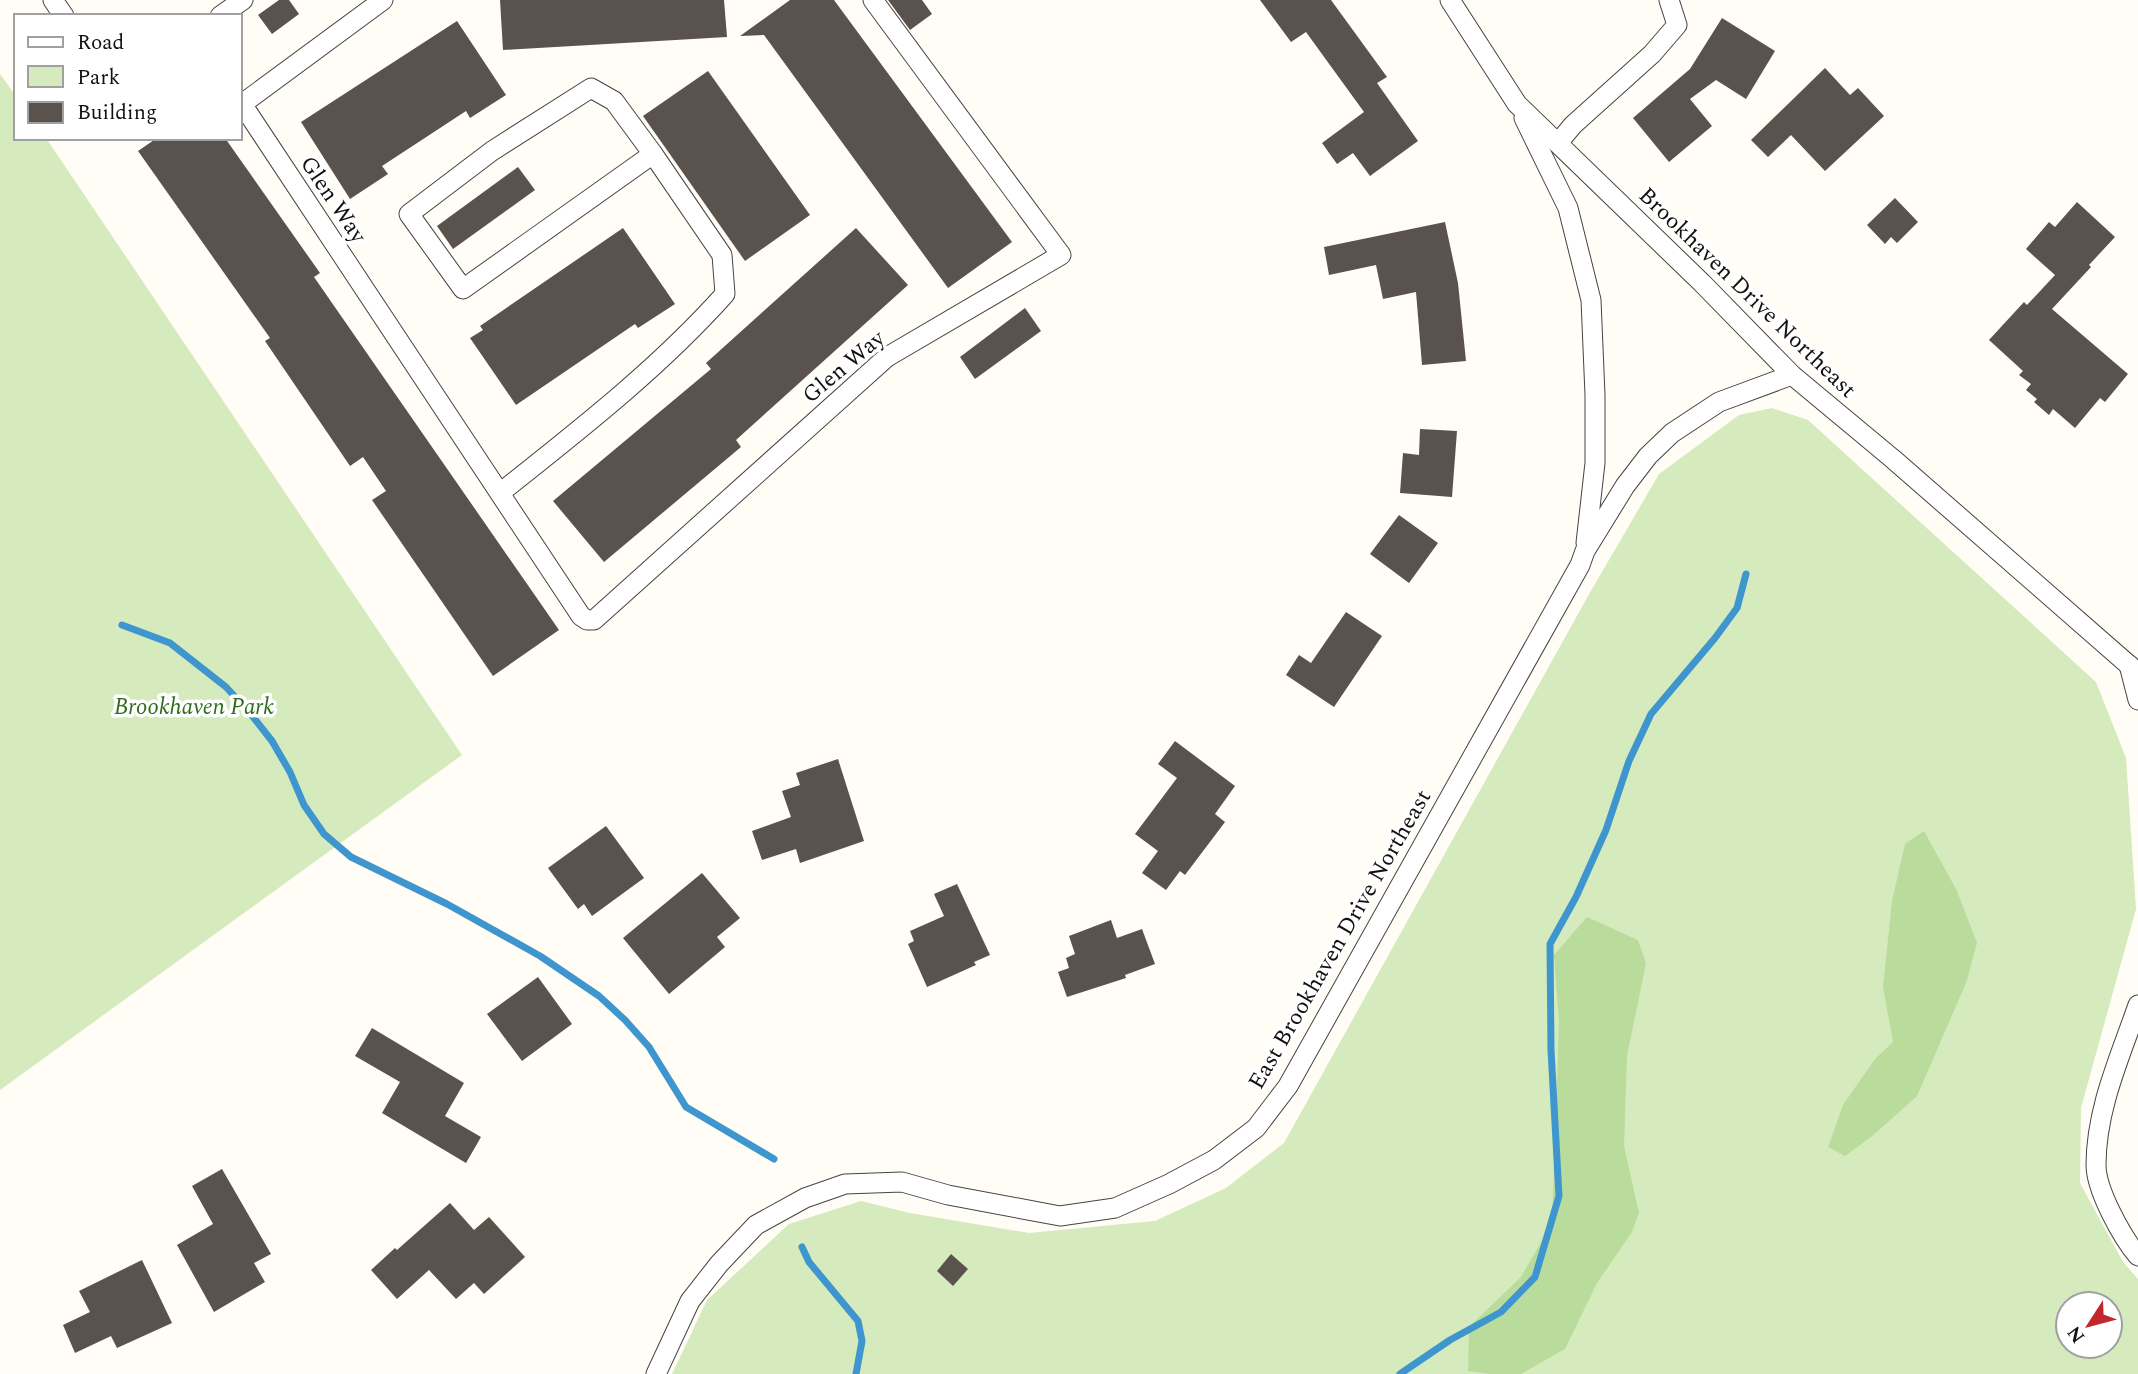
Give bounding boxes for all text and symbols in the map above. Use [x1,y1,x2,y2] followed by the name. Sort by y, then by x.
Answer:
[14,14,242,140] legend
[77,27,124,59] text: Road
[77,62,121,94] text: Park
[77,97,157,129] text: Building
[291,149,375,251] street label: Glen Way
[1630,179,1864,407] street label: Brookhaven Drive Northeast
[795,321,894,412] street label: Glen Way
[114,690,274,725] park label: Brookhaven Park
[1240,783,1441,1096] street label: East Brookhaven Drive Northeast
[2054,1290,2124,1360] north arrow
[2060,1319,2093,1349] text: N

